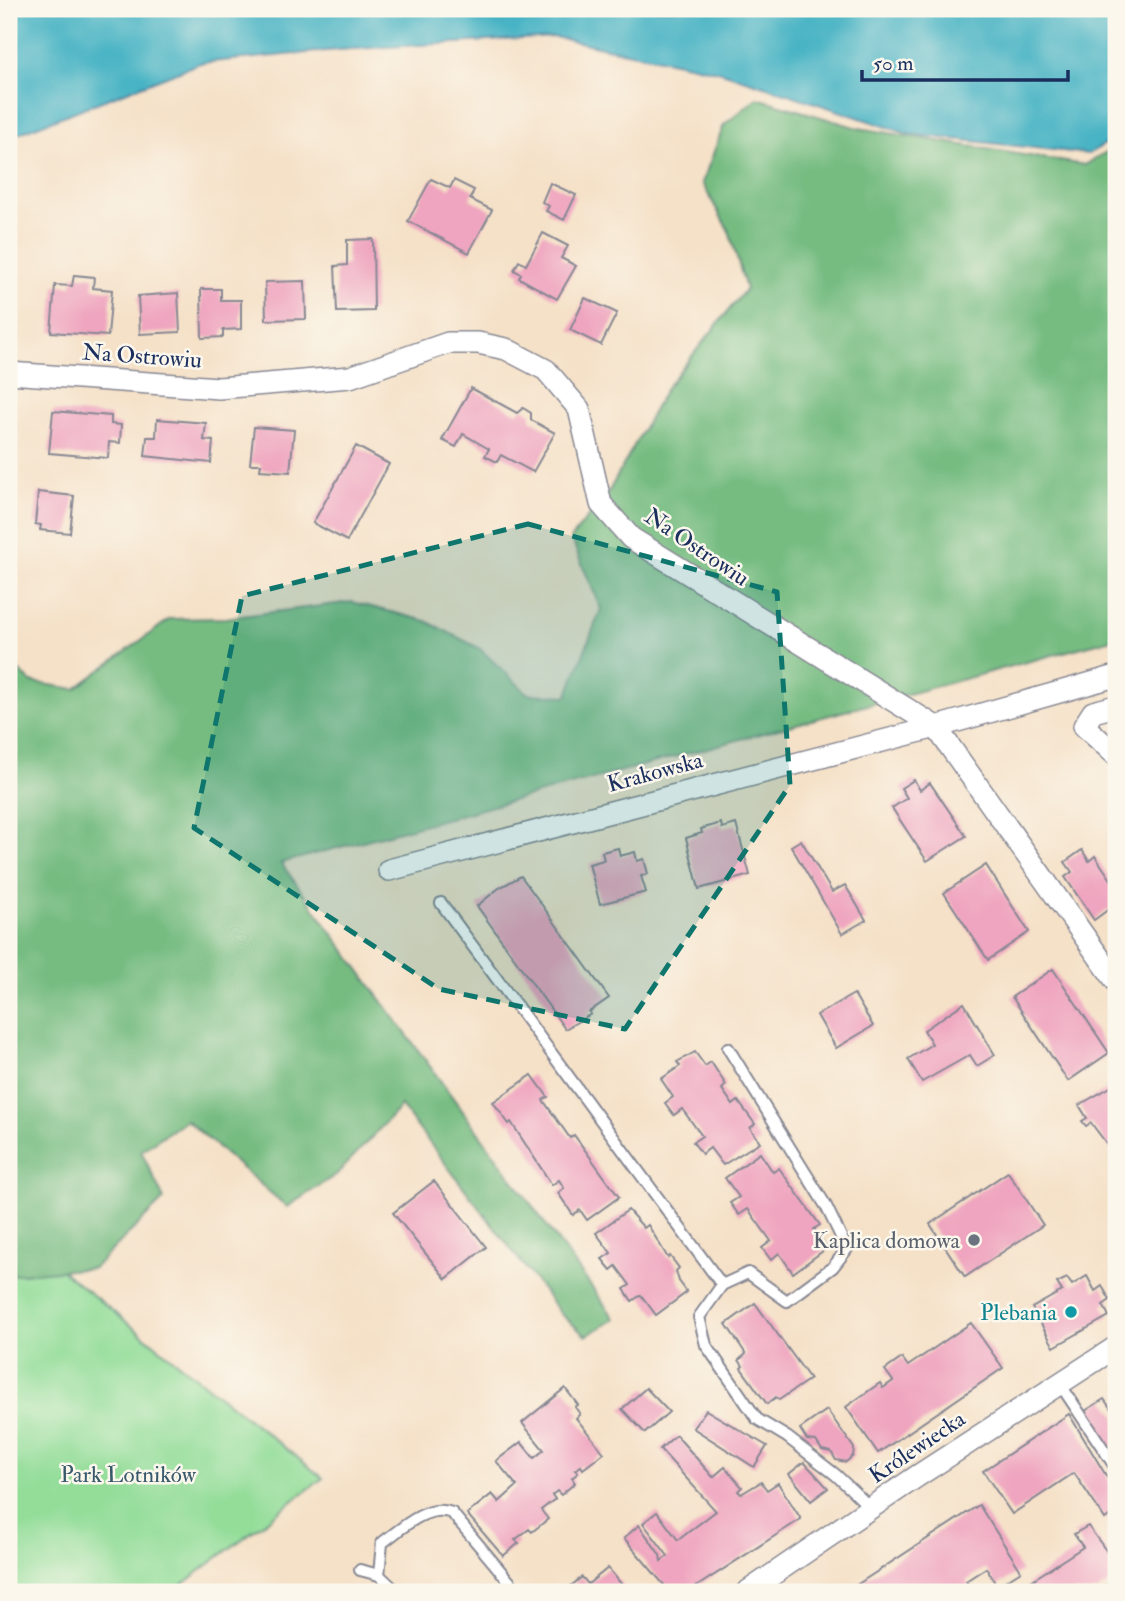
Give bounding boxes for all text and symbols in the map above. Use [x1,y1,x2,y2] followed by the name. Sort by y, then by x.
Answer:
[862,38,1069,82] scale bar
[873,50,914,77] text: 50 m
[81,337,203,375] street label: Na Ostrowiu
[639,501,755,593] street label: Na Ostrowiu
[604,745,707,799] street label: Krakowska
[813,1226,961,1256] place label: Kaplica domowa
[966,1232,982,1248] marker: Kaplica domowa
[980,1298,1058,1327] place label: Plebania
[1063,1304,1079,1320] marker: Plebania
[863,1404,971,1490] street label: Królewiecka
[60,1460,197,1489] park label: Park Lotników

